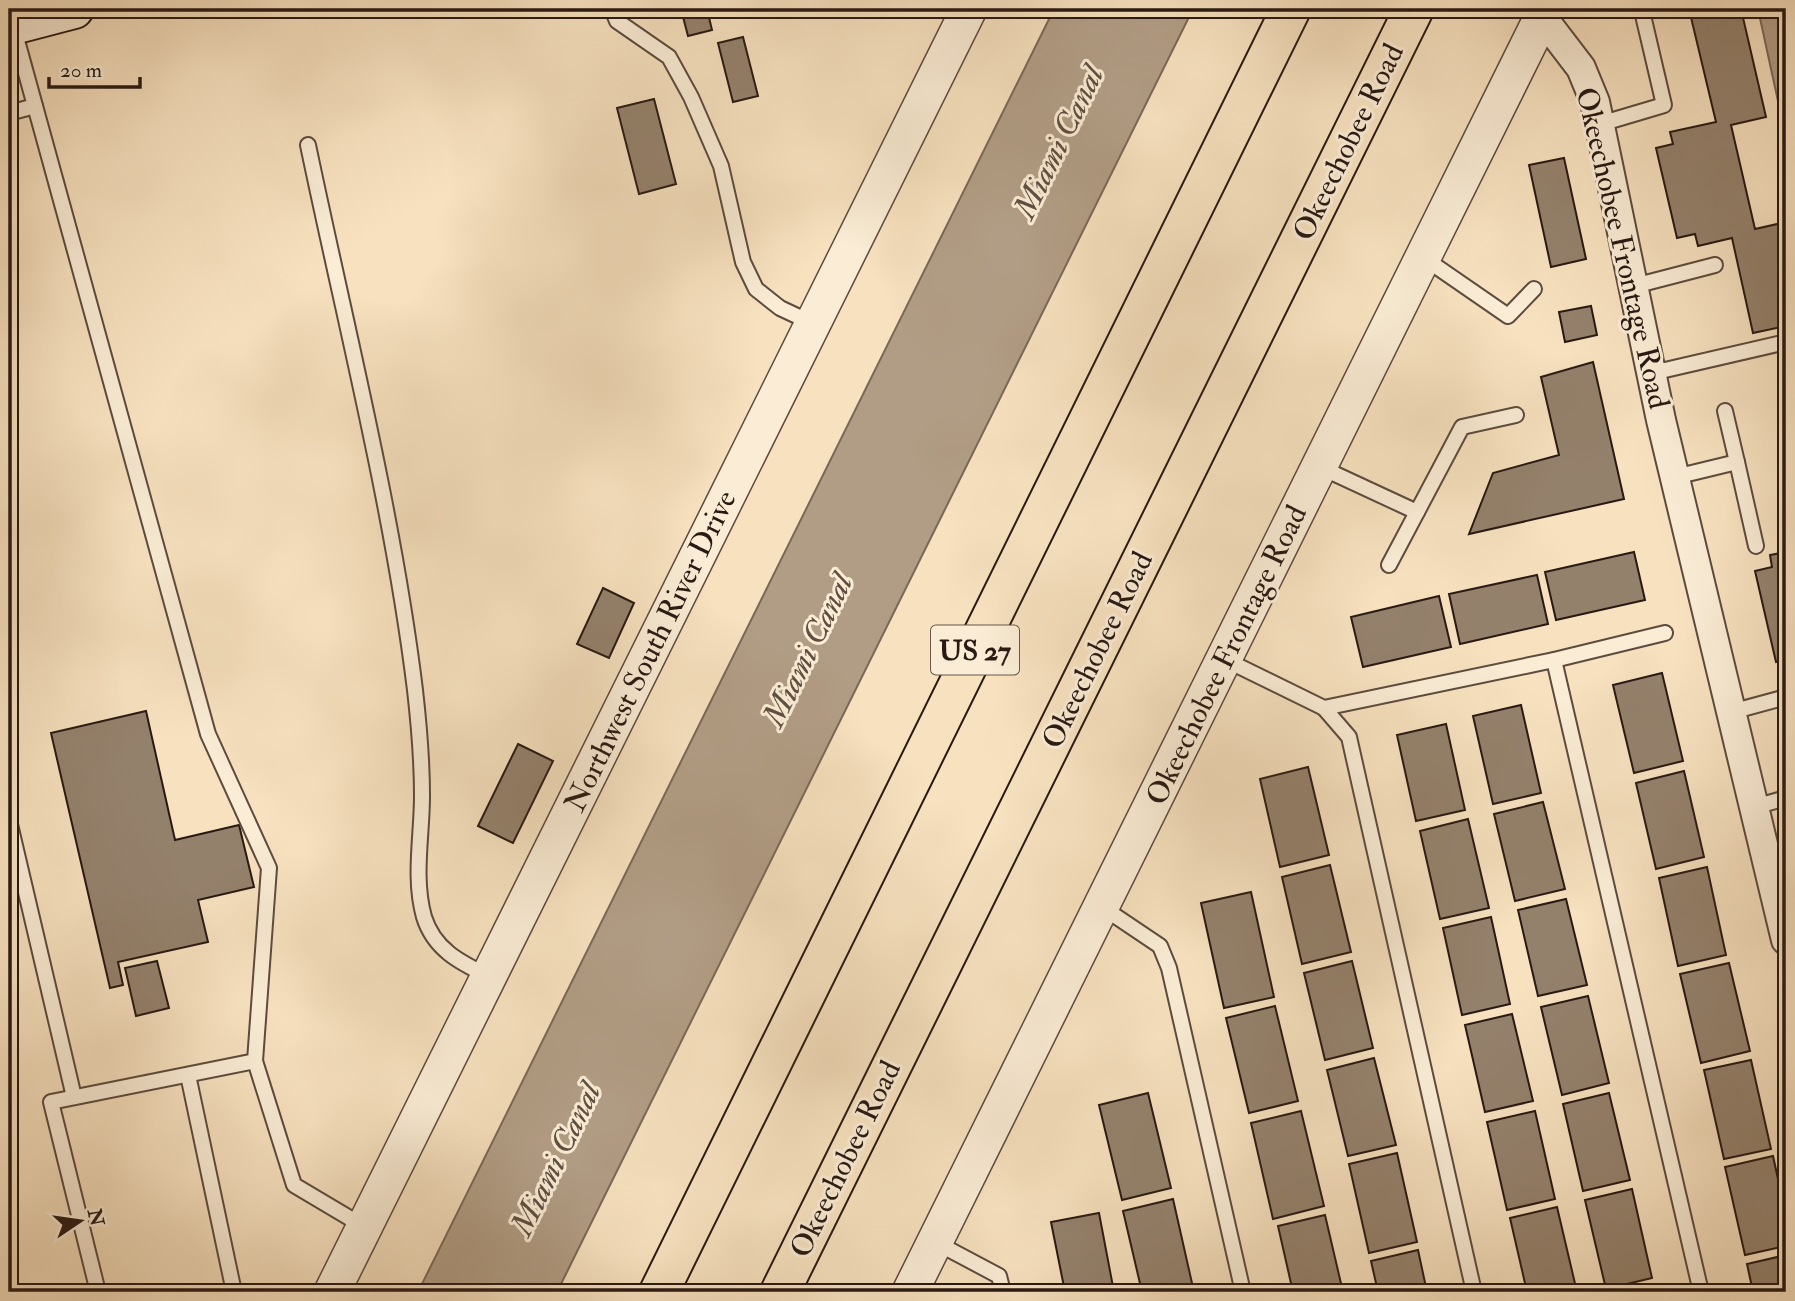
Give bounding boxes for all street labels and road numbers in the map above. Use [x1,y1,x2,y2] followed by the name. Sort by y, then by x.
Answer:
[1285,38,1412,247] street label: Okeechobee Road
[1567,84,1678,413] street label: Okeechobee Frontage Road
[556,484,744,818] street label: Northwest South River Drive
[1138,499,1315,811] street label: Okeechobee Frontage Road
[1034,546,1161,755] street label: Okeechobee Road
[931,626,1019,674] road number: US 27
[782,1055,909,1264] street label: Okeechobee Road

